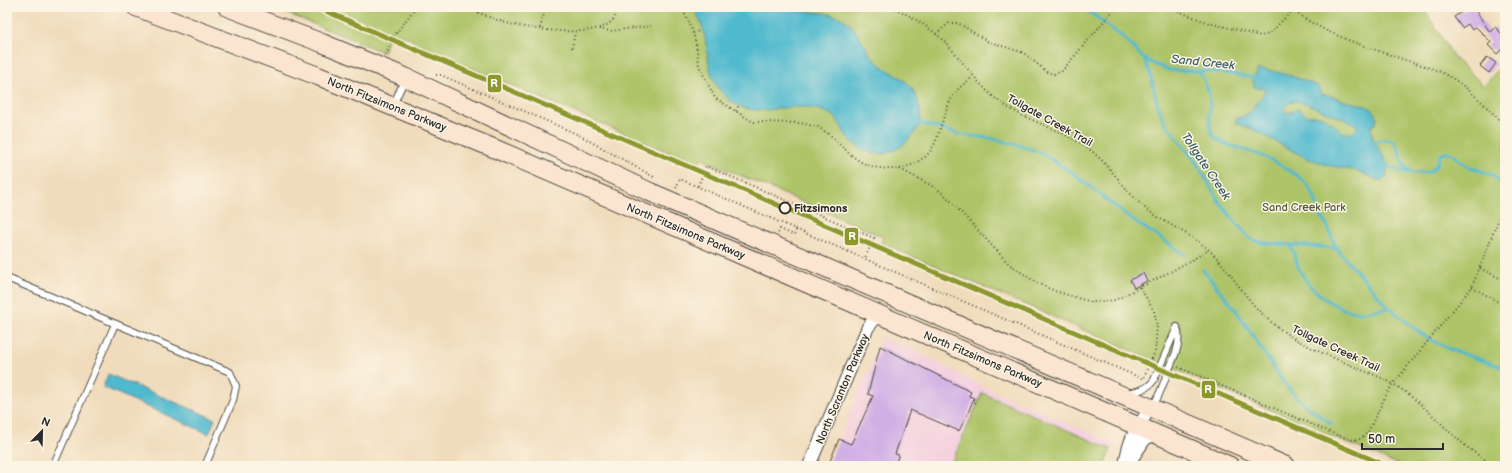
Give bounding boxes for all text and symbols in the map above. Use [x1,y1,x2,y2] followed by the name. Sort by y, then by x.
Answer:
[1170,52,1237,73] water label: Sand Creek
[487,74,502,93] line badge: R
[325,75,448,134] street label: North Fitzsimons Parkway
[490,77,498,90] text: R
[1005,92,1095,149] street label: Tollgate Creek Trail
[1178,130,1234,204] water label: Tollgate Creek
[625,201,747,262] street label: North Fitzsimons Parkway
[778,201,792,215] marker: Fitzsimons
[1262,201,1346,214] park label: Sand Creek Park
[794,202,848,215] place label: Fitzsimons
[844,227,859,246] line badge: R
[848,230,856,243] text: R
[1290,322,1382,375] street label: Tollgate Creek Trail
[922,329,1044,390] street label: North Fitzsimons Parkway
[813,332,872,446] street label: North Scranton Parkway
[1201,380,1216,399] line badge: R
[1204,383,1212,396] text: R
[22,411,62,451] north arrow
[39,415,52,430] text: N
[1362,425,1443,451] scale bar
[1368,432,1395,447] text: 50 m

